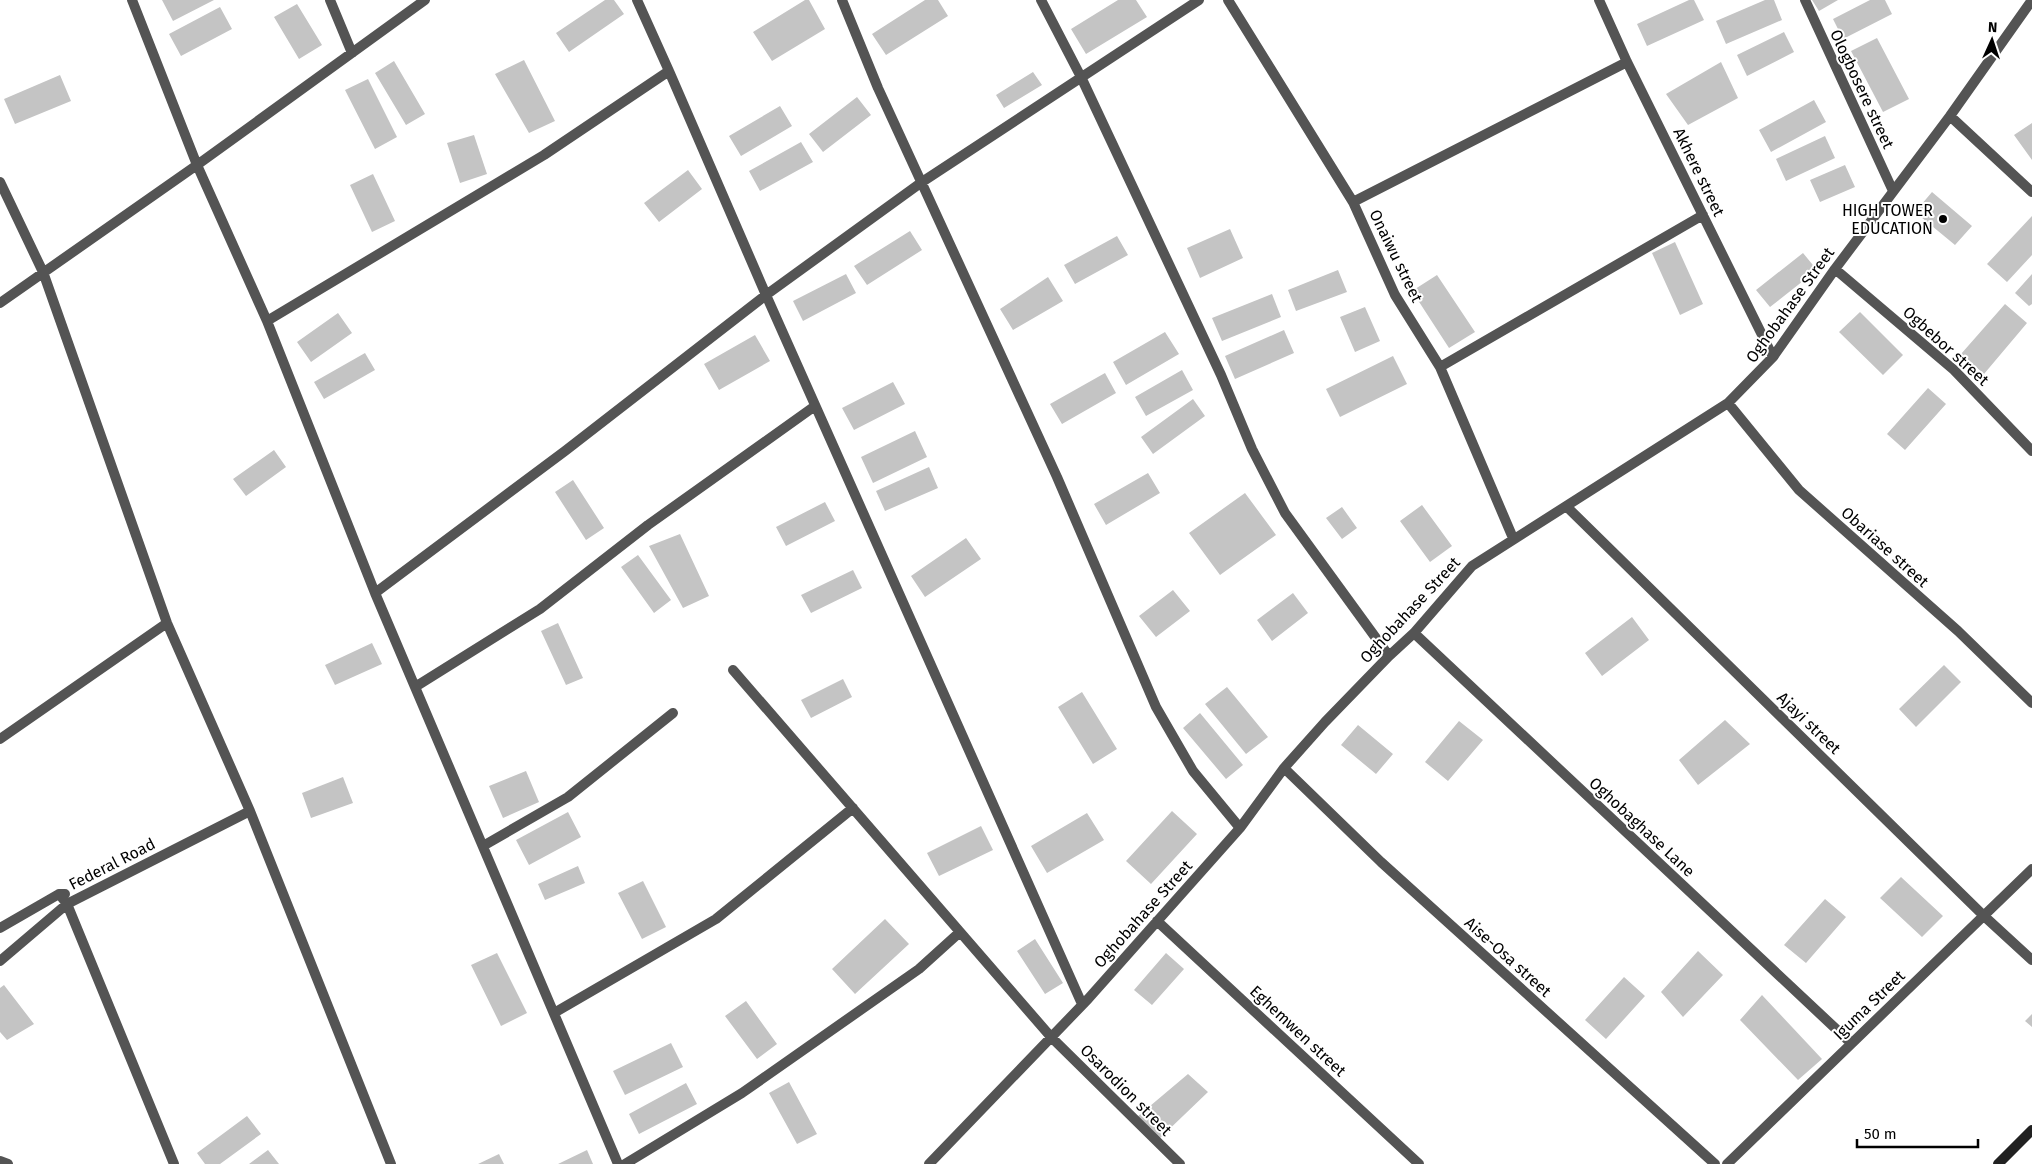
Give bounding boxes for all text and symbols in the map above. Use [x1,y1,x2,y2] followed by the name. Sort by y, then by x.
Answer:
[1967,15,2017,65] north arrow
[1988,19,1998,36] text: N
[1826,26,1898,152] street label: Ologbosere street
[1669,125,1729,220] street label: Akhere street
[1842,201,1933,238] place label: HIGH TOWER EDUCATION
[1365,207,1427,306] street label: Onaiwu street
[1937,213,1949,225] marker: HIGH TOWER EDUCATION
[1742,243,1838,366] street label: Oghobahase Street
[1899,302,1993,390] street label: Ogbebor street
[1837,503,1933,591] street label: Obariase street
[1356,553,1464,667] street label: Oghobahase Street
[1773,688,1845,758] street label: Ajayi street
[1585,773,1699,881] street label: Oghobaghase Lane
[66,834,158,894] street label: Federal Road
[1090,856,1196,972] street label: Oghobahase Street
[1461,913,1555,1001] street label: Aise-Osa street
[1829,966,1909,1044] street label: Iguma Street
[1246,982,1350,1080] street label: Eghemwen street
[1076,1040,1176,1140] street label: Osarodion street
[1857,1116,1978,1148] scale bar
[1864,1125,1897,1143] text: 50 m

